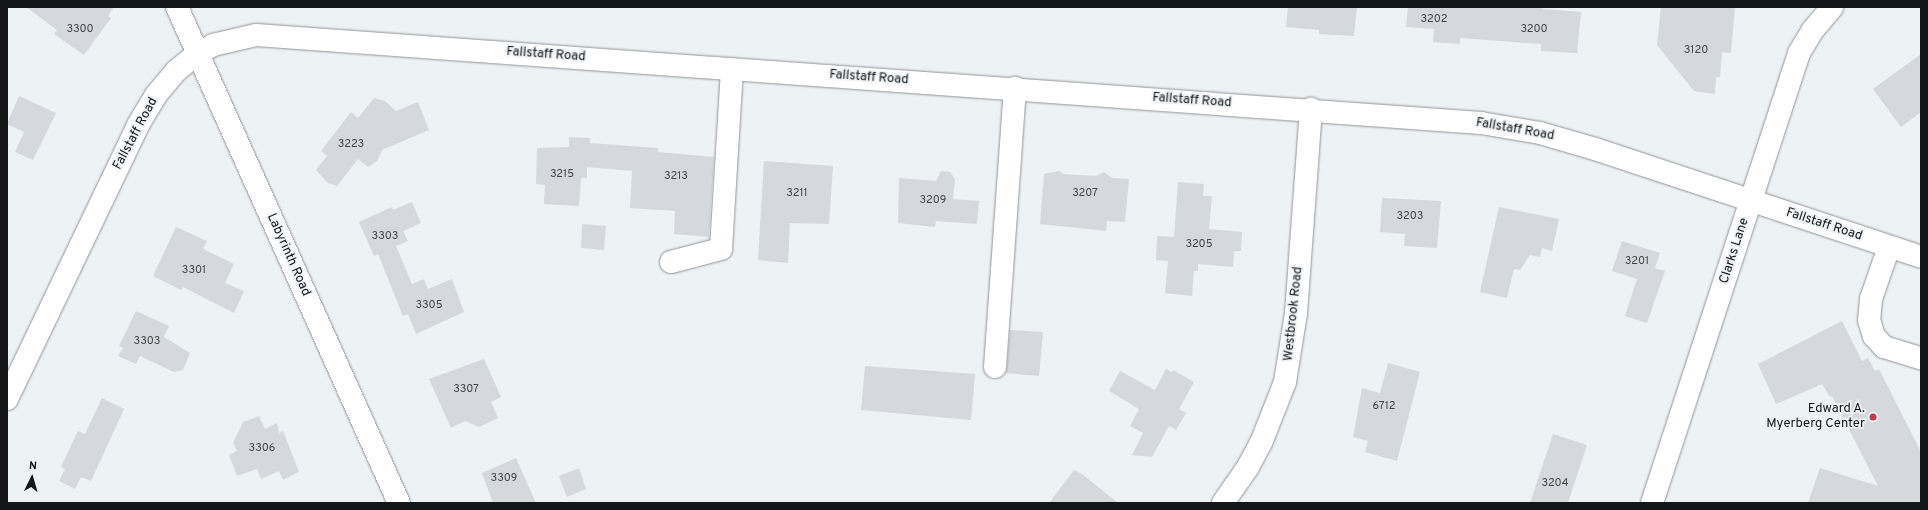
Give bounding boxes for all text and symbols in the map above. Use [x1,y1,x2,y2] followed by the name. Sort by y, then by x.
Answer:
[1421,12,1447,26] house number: 3202
[66,22,94,36] house number: 3300
[1520,22,1548,36] house number: 3200
[1684,43,1708,57] house number: 3120
[506,44,586,66] street label: Fallstaff Road
[829,67,909,89] street label: Fallstaff Road
[1152,90,1232,112] street label: Fallstaff Road
[110,95,162,173] street label: Fallstaff Road
[1475,115,1555,145] street label: Fallstaff Road
[338,137,364,151] house number: 3223
[550,167,574,181] house number: 3215
[664,169,688,183] house number: 3213
[786,186,808,200] house number: 3211
[1072,186,1098,200] house number: 3207
[920,193,946,207] house number: 3209
[1784,205,1864,245] street label: Fallstaff Road
[1397,209,1423,223] house number: 3203
[263,211,313,299] street label: Labyrinth Road
[1717,216,1753,286] street label: Clarks Lane
[372,229,398,243] house number: 3303
[1185,237,1213,251] house number: 3205
[1625,254,1649,268] house number: 3201
[182,263,206,277] house number: 3301
[1281,266,1307,362] street label: Westbrook Road
[415,298,443,312] house number: 3305
[134,334,160,348] house number: 3303
[453,382,479,396] house number: 3307
[1372,399,1396,413] house number: 6712
[1766,402,1865,433] place label: Edward A. Myerberg Center
[1868,412,1878,422] marker: Edward A. Myerberg Center
[249,441,275,455] house number: 3306
[12,458,52,498] north arrow
[28,459,38,473] text: N
[491,471,517,485] house number: 3309
[1541,476,1569,490] house number: 3204

